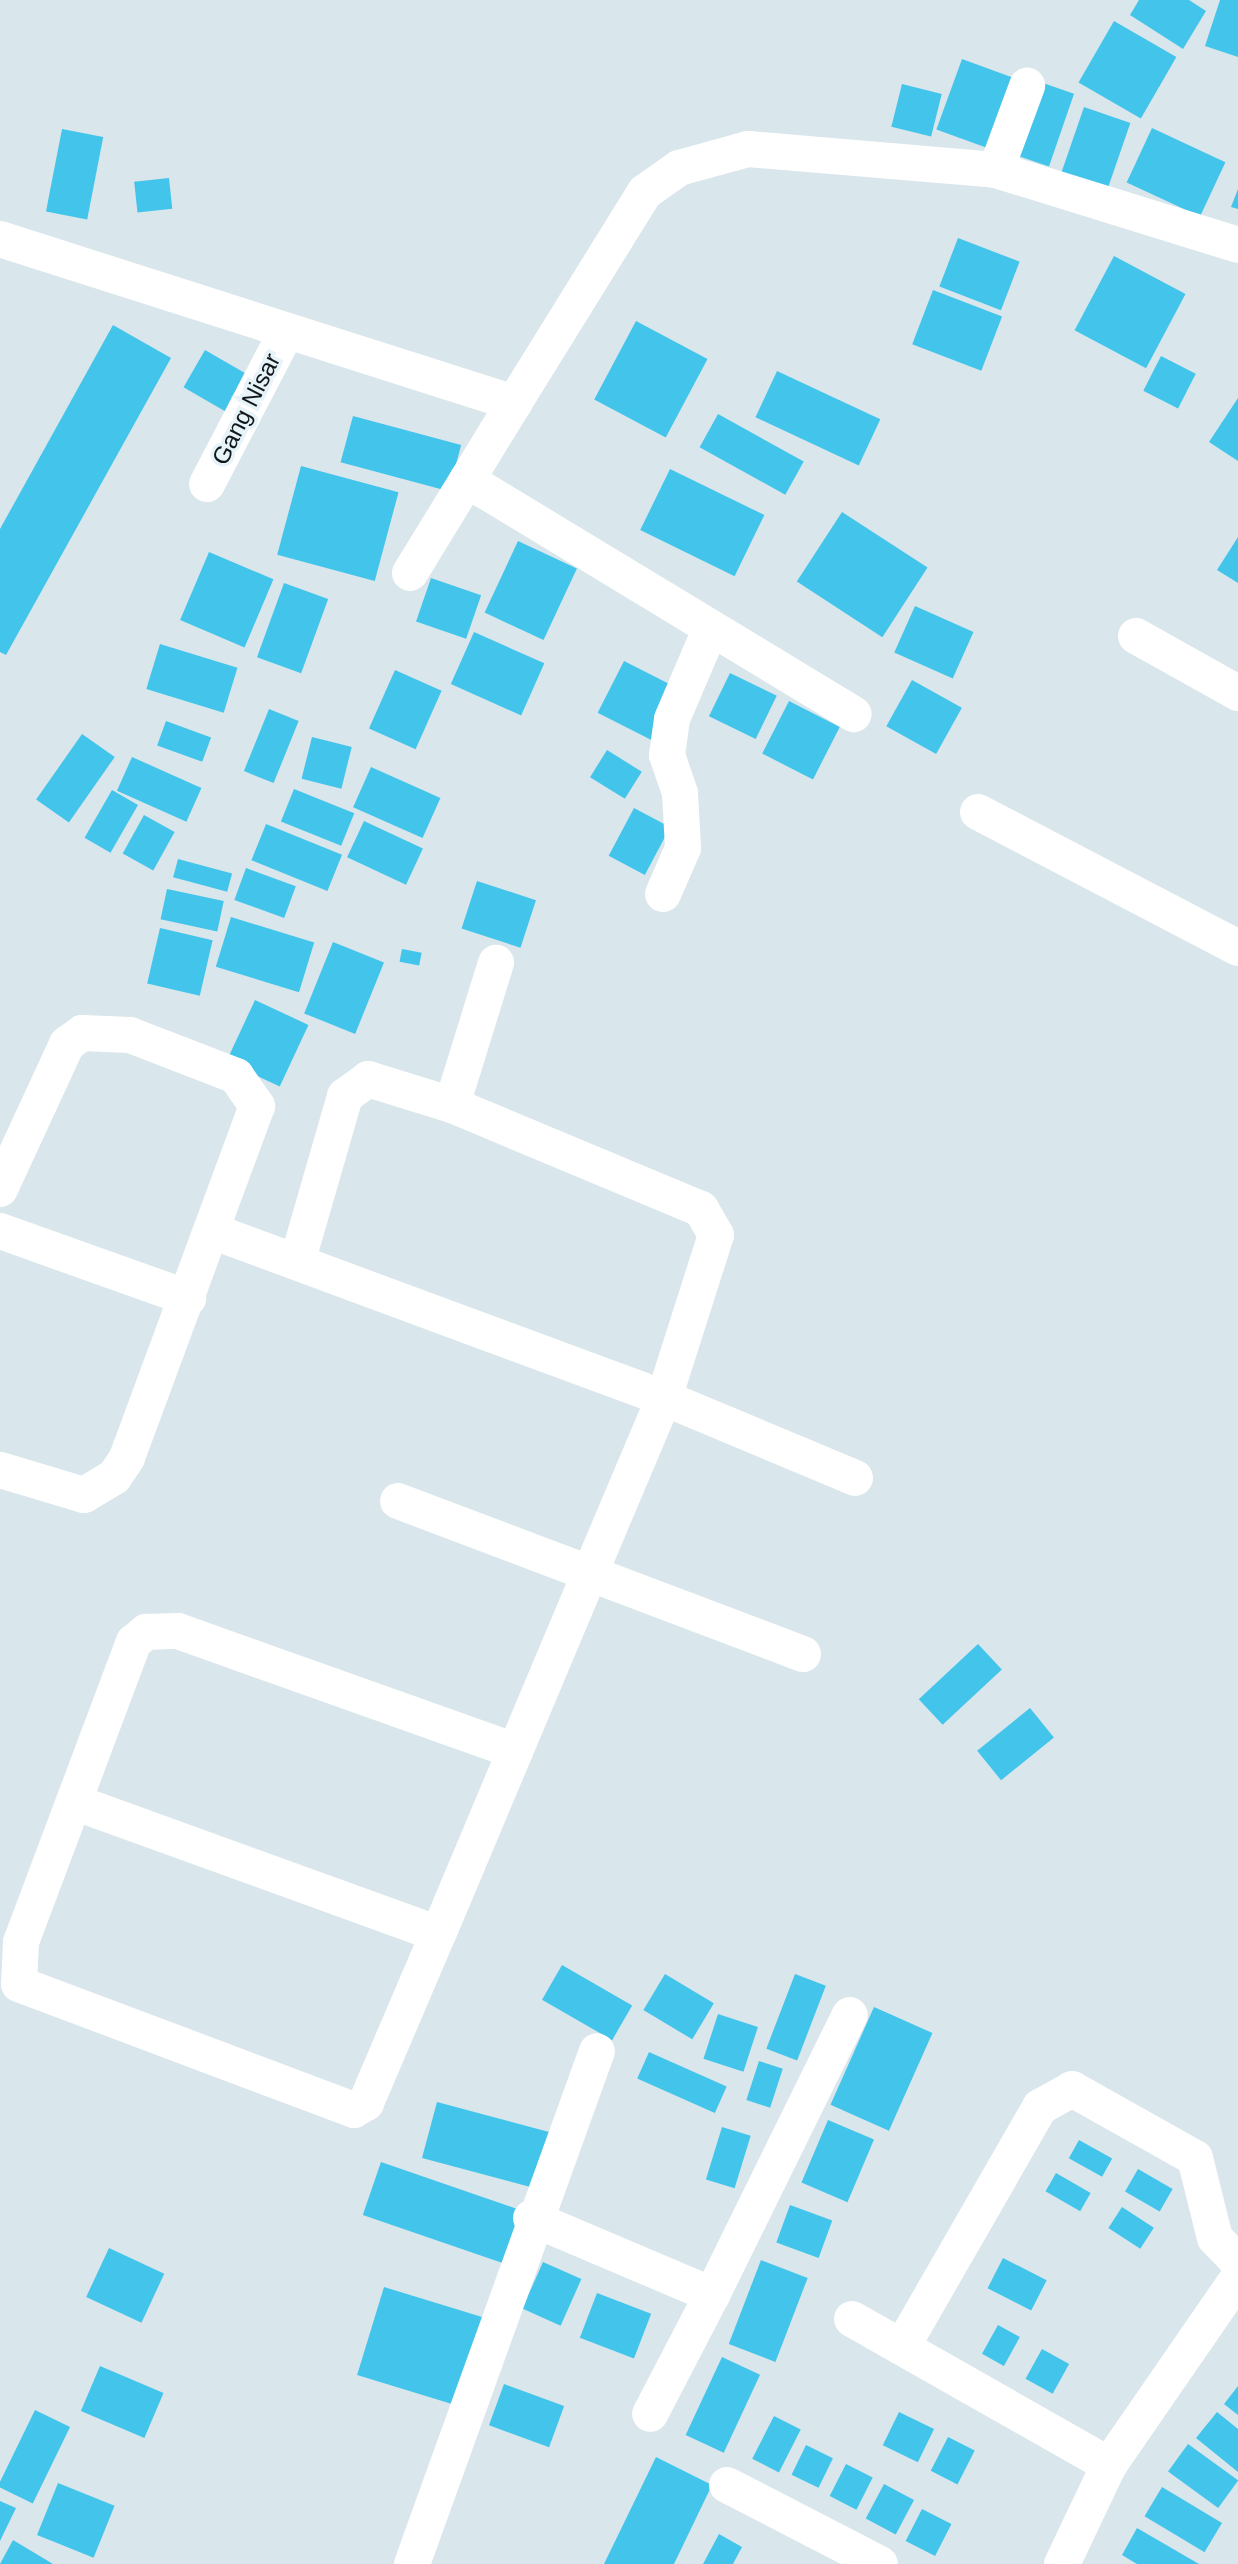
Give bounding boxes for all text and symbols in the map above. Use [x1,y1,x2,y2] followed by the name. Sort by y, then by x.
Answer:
[206,348,286,470] street label: Gang Nisar

